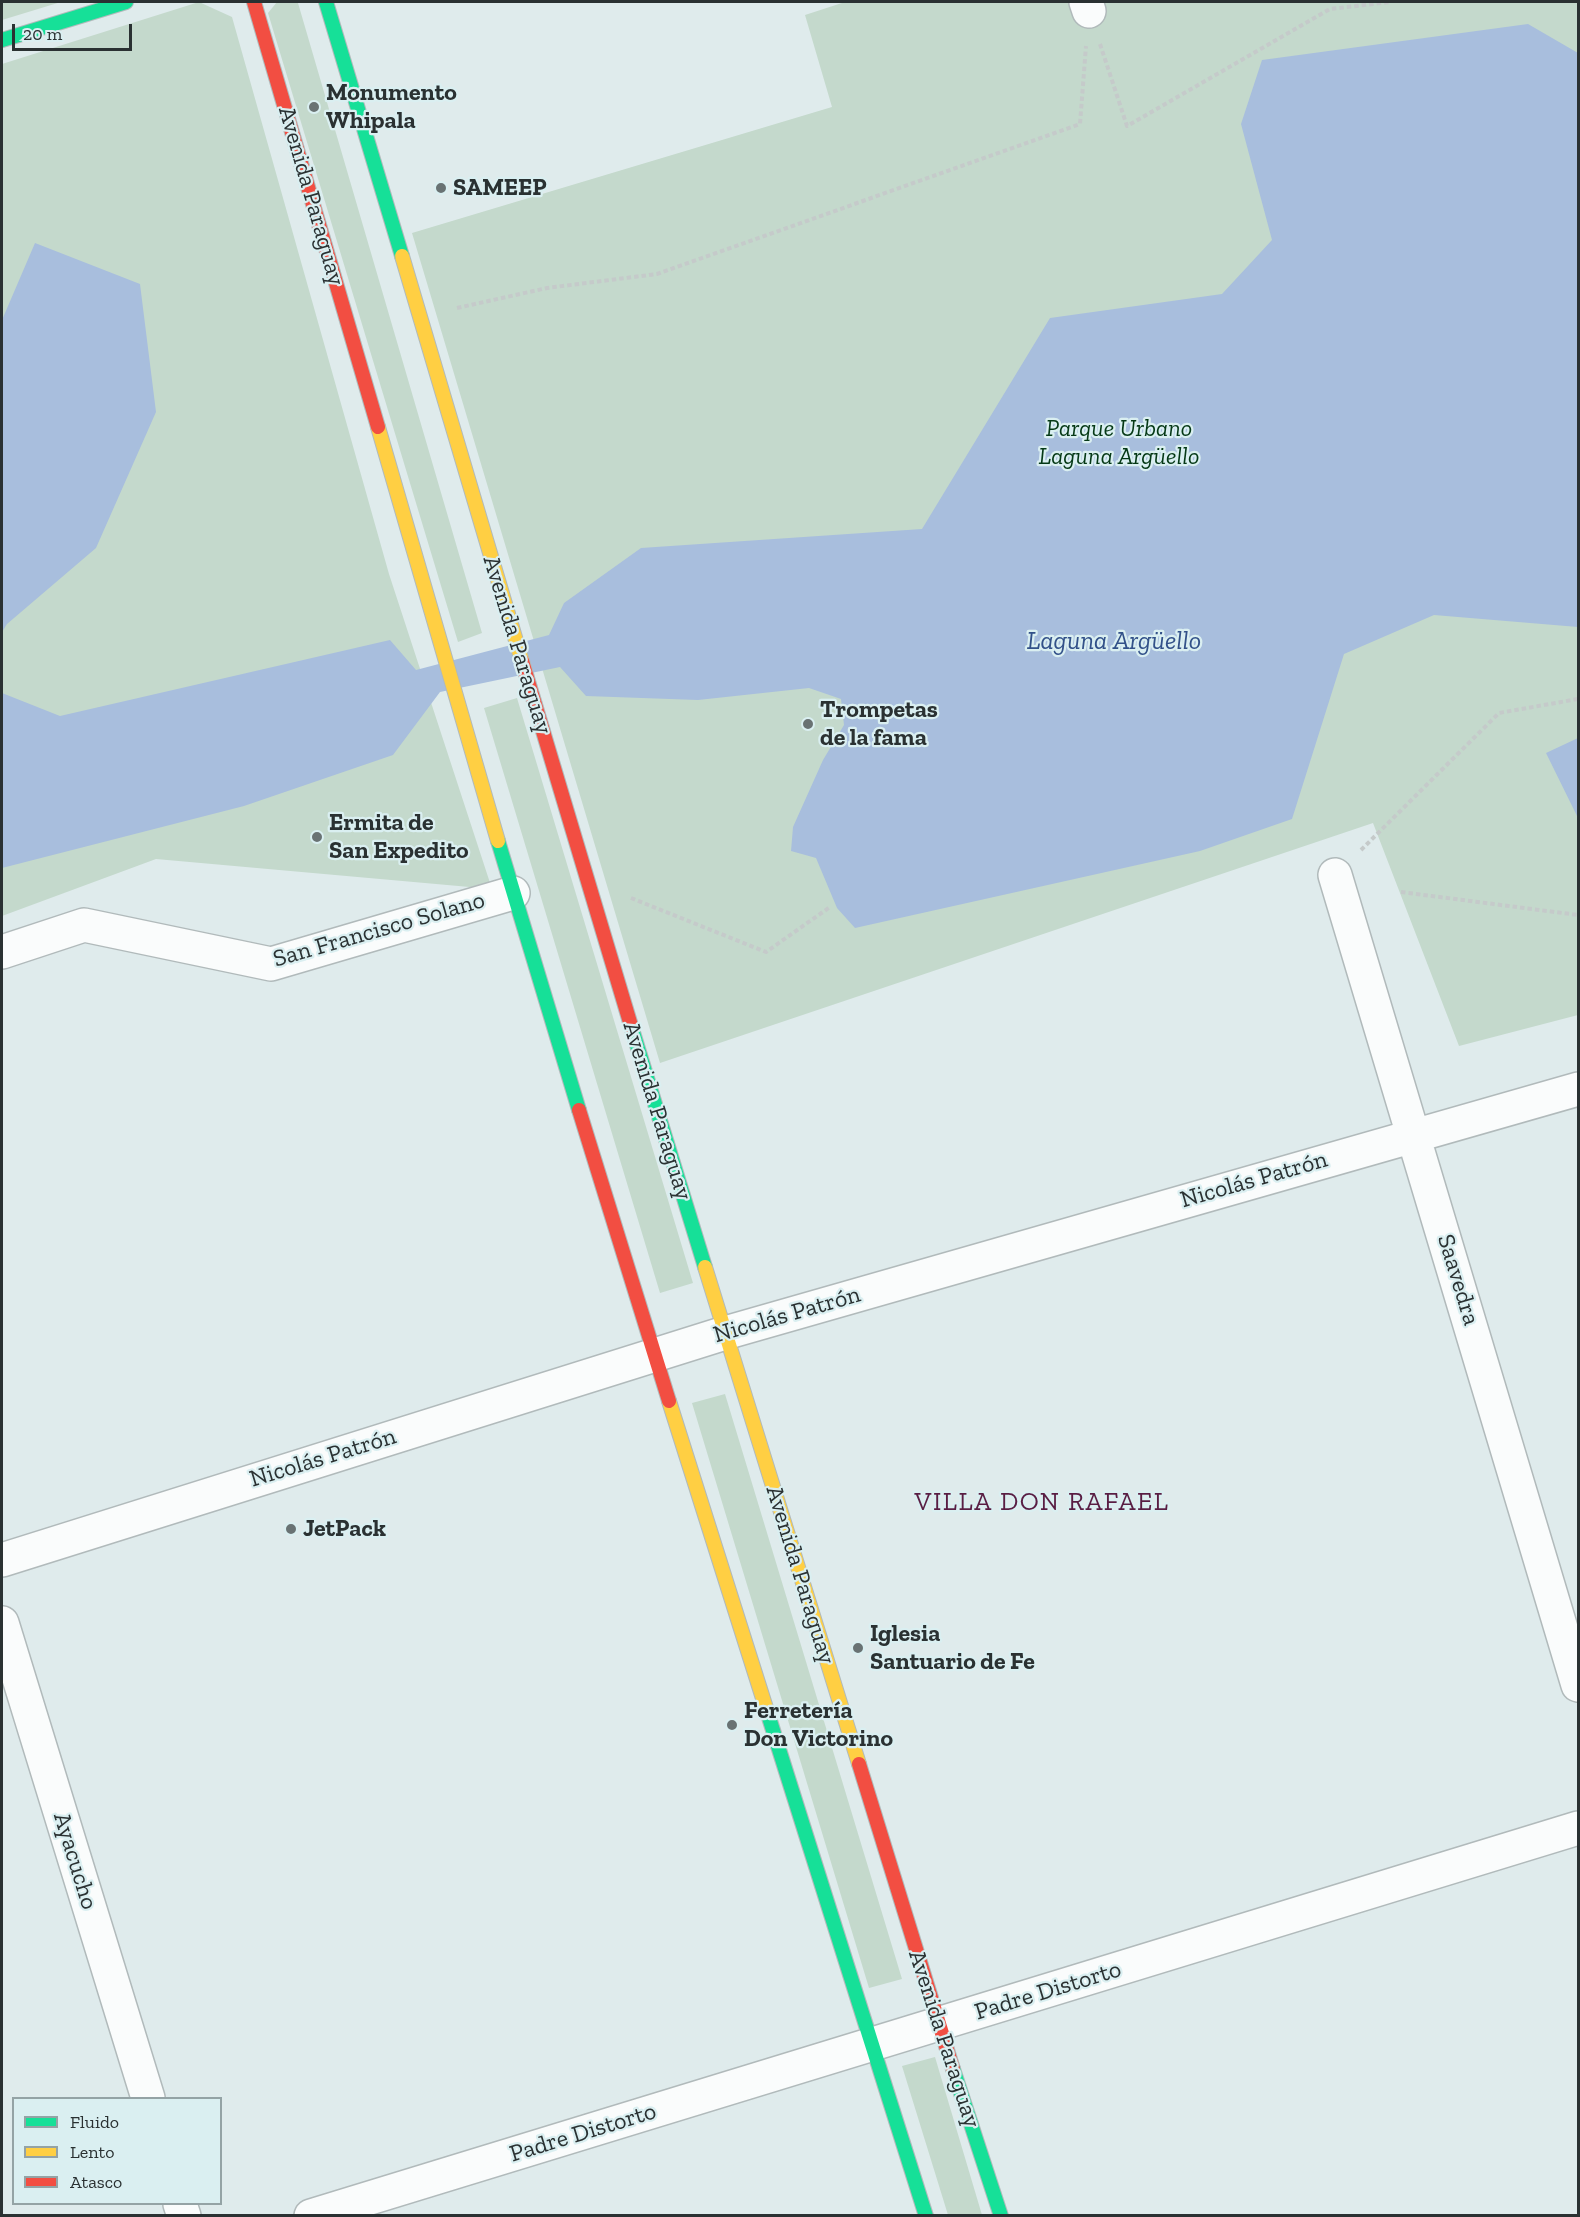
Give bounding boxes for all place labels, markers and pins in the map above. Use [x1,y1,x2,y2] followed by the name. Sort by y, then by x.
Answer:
[326,79,457,135] place label: Monumento Whipala
[307,100,321,114] marker: Monumento Whipala
[453,174,547,202] place label: SAMEEP
[434,181,448,195] marker: SAMEEP
[820,696,938,752] place label: Trompetas de la fama
[801,717,815,731] marker: Trompetas de la fama
[329,809,469,865] place label: Ermita de San Expedito
[310,830,324,844] marker: Ermita de San Expedito
[303,1515,386,1543] place label: JetPack
[284,1522,298,1536] marker: JetPack
[870,1620,1035,1676] place label: Iglesia Santuario de Fe
[851,1641,865,1655] marker: Iglesia Santuario de Fe
[744,1697,893,1753] place label: Ferretería Don Victorino
[725,1718,739,1732] marker: Ferretería Don Victorino

